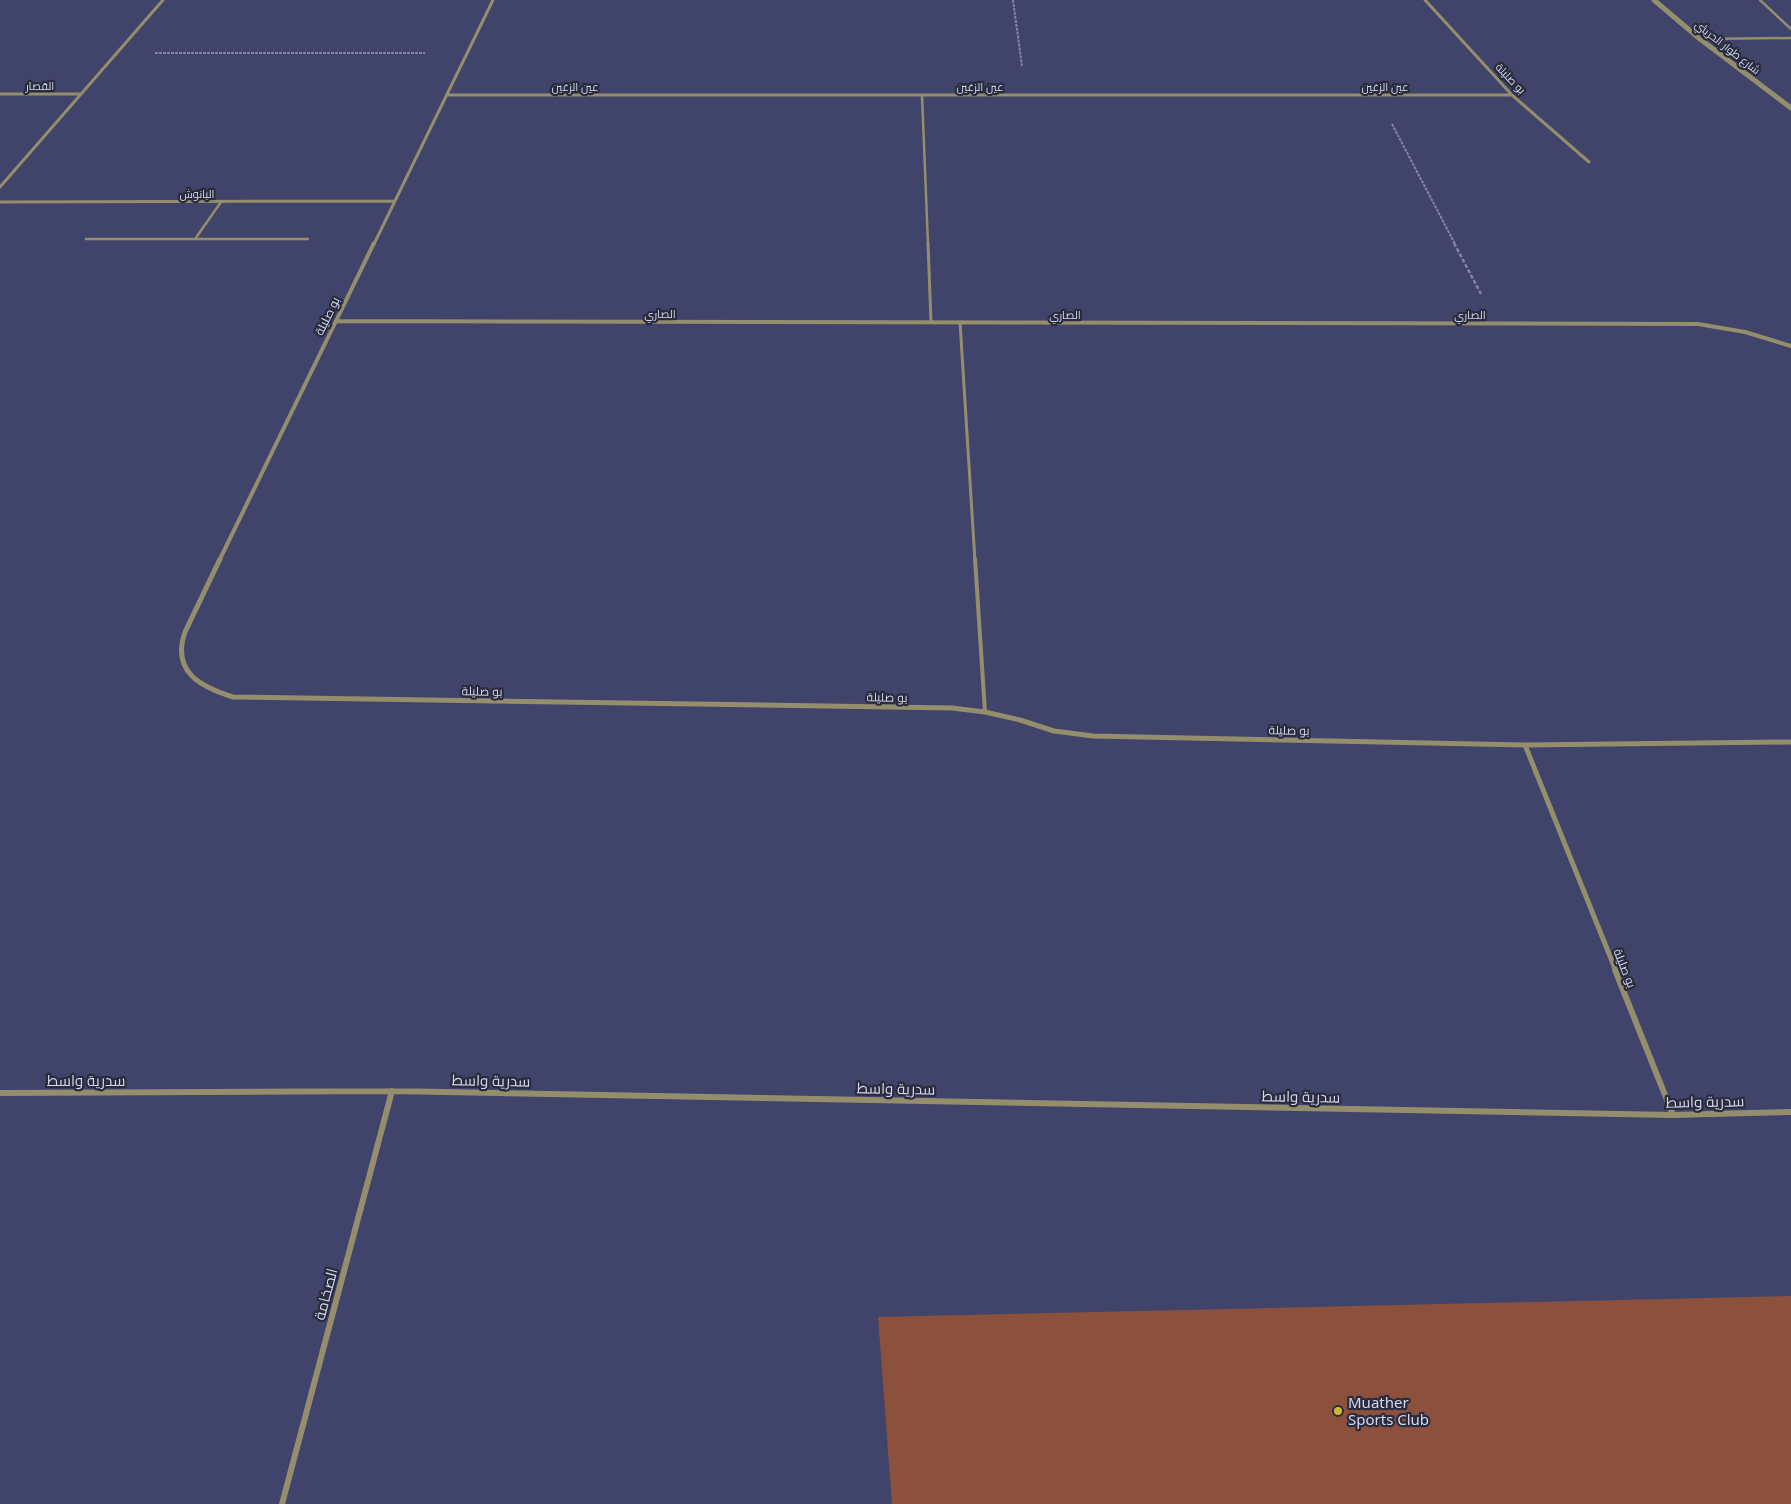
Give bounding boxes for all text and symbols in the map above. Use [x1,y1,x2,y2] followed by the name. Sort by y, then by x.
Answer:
[1691,17,1764,79] street label: شارع طوار الحريثي
[1493,59,1529,97] street label: بو صليلة
[25,78,54,93] street label: القصار
[551,79,599,94] street label: عين الزغين
[956,79,1004,94] street label: عين الزغين
[1361,79,1409,94] street label: عين الزغين
[179,186,215,201] street label: البانوش
[310,294,344,338] street label: بو صليلة
[644,306,676,323] street label: الصاري
[1049,307,1081,324] street label: الصاري
[1454,307,1486,324] street label: الصاري
[461,682,503,700] street label: بو صليلة
[866,688,908,706] street label: بو صليلة
[1268,721,1310,739] street label: بو صليلة
[1609,946,1641,990] street label: بو صليلة
[451,1069,531,1091] street label: سدرية واسط
[47,1070,125,1090] street label: سدرية واسط
[856,1077,936,1099] street label: سدرية واسط
[1261,1085,1341,1107] street label: سدرية واسط
[1665,1090,1745,1112] street label: سدرية واسط
[309,1266,341,1322] street label: الصخامة
[1348,1392,1429,1429] place label: Muather Sports Club
[1332,1405,1344,1417] marker: Muather Sports Club

